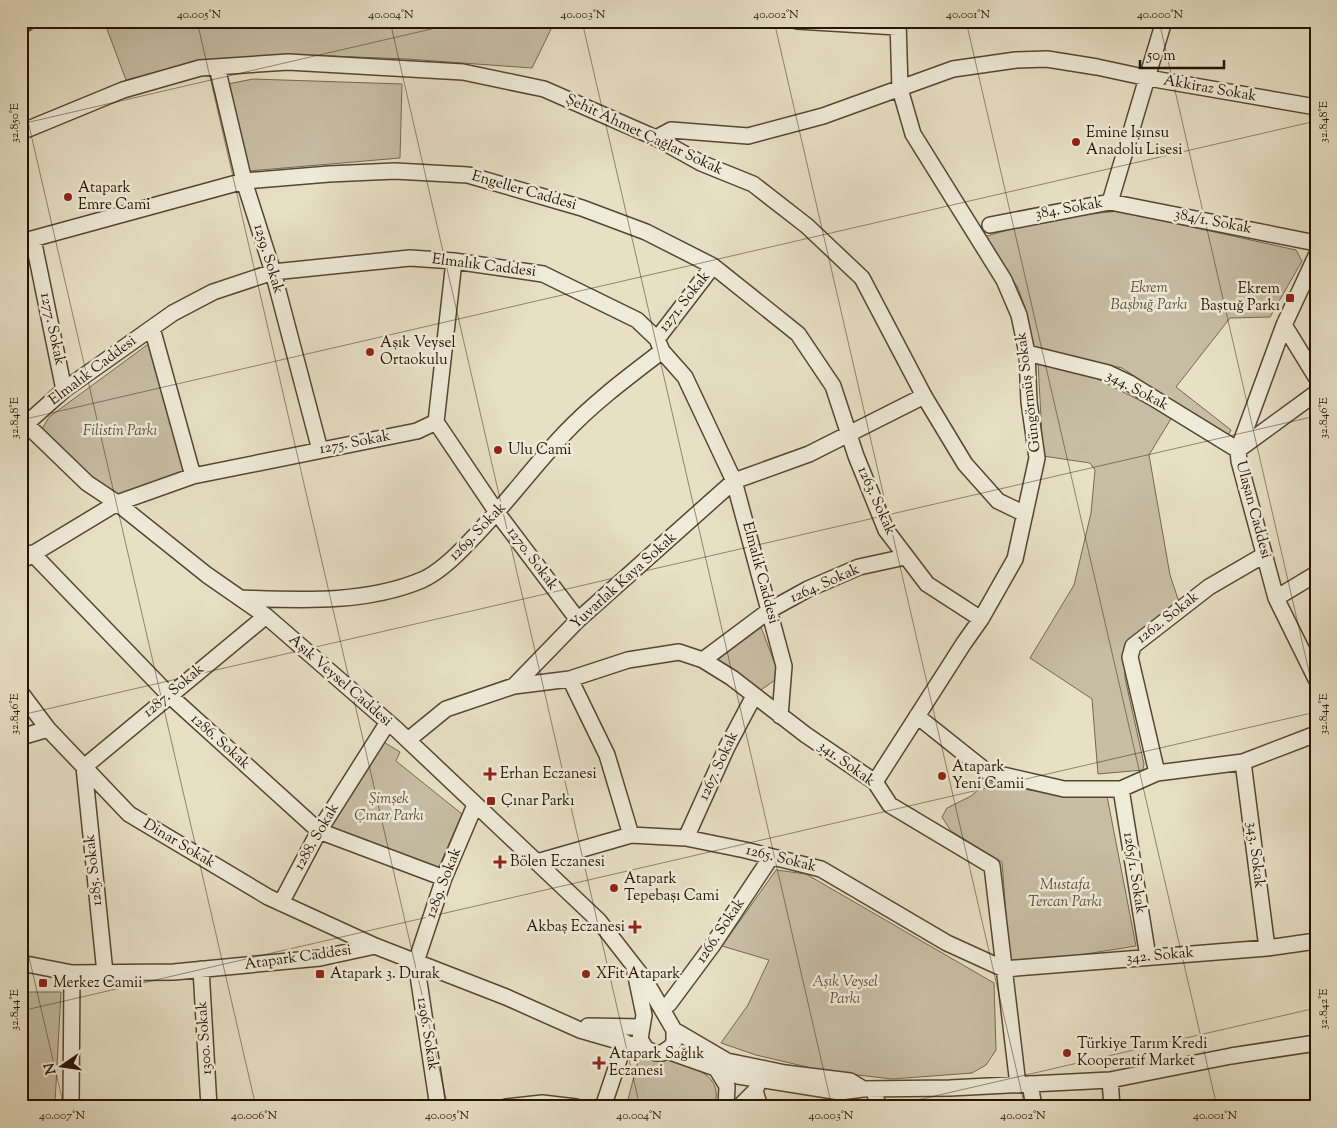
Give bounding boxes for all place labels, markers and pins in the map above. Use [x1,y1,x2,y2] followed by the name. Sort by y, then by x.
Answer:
[1086,123,1182,161] place label: Emine Işınsu Anadolu Lisesi
[1070,136,1082,148] marker: Emine Işınsu Anadolu Lisesi
[78,178,151,216] place label: Atapark Emre Cami
[62,191,74,203] marker: Atapark Emre Cami
[1201,279,1281,317] place label: Ekrem Baştuğ Parkı
[1284,292,1296,304] marker: Ekrem Baştuğ Parkı
[380,333,456,371] place label: Aşık Veysel Ortaokulu
[364,346,376,358] marker: Aşık Veysel Ortaokulu
[508,440,572,461] place label: Ulu Cami
[492,444,504,456] marker: Ulu Cami
[952,757,1024,795] place label: Atapark Yeni Camii
[500,764,597,785] place label: Erhan Eczanesi
[484,768,496,780] marker: Erhan Eczanesi
[936,770,948,782] marker: Atapark Yeni Camii
[501,791,574,812] place label: Çınar Parkı
[485,795,497,807] marker: Çınar Parkı
[510,852,605,873] place label: Bölen Eczanesi
[494,856,506,868] marker: Bölen Eczanesi
[624,869,719,907] place label: Atapark Tepebaşı Cami
[608,882,620,894] marker: Atapark Tepebaşı Cami
[526,917,625,938] place label: Akbaş Eczanesi
[629,921,641,933] marker: Akbaş Eczanesi
[330,964,440,985] place label: Atapark 3. Durak
[596,964,681,985] place label: XFit Atapark
[314,968,326,980] marker: Atapark 3. Durak
[580,968,592,980] marker: XFit Atapark
[53,973,143,994] place label: Merkez Camii
[37,977,49,989] marker: Merkez Camii
[1077,1034,1207,1072] place label: Türkiye Tarım Kredi Kooperatif Market
[609,1044,704,1082] place label: Atapark Sağlık Eczanesi
[1061,1047,1073,1059] marker: Türkiye Tarım Kredi Kooperatif Market
[593,1057,605,1069] marker: Atapark Sağlık Eczanesi

